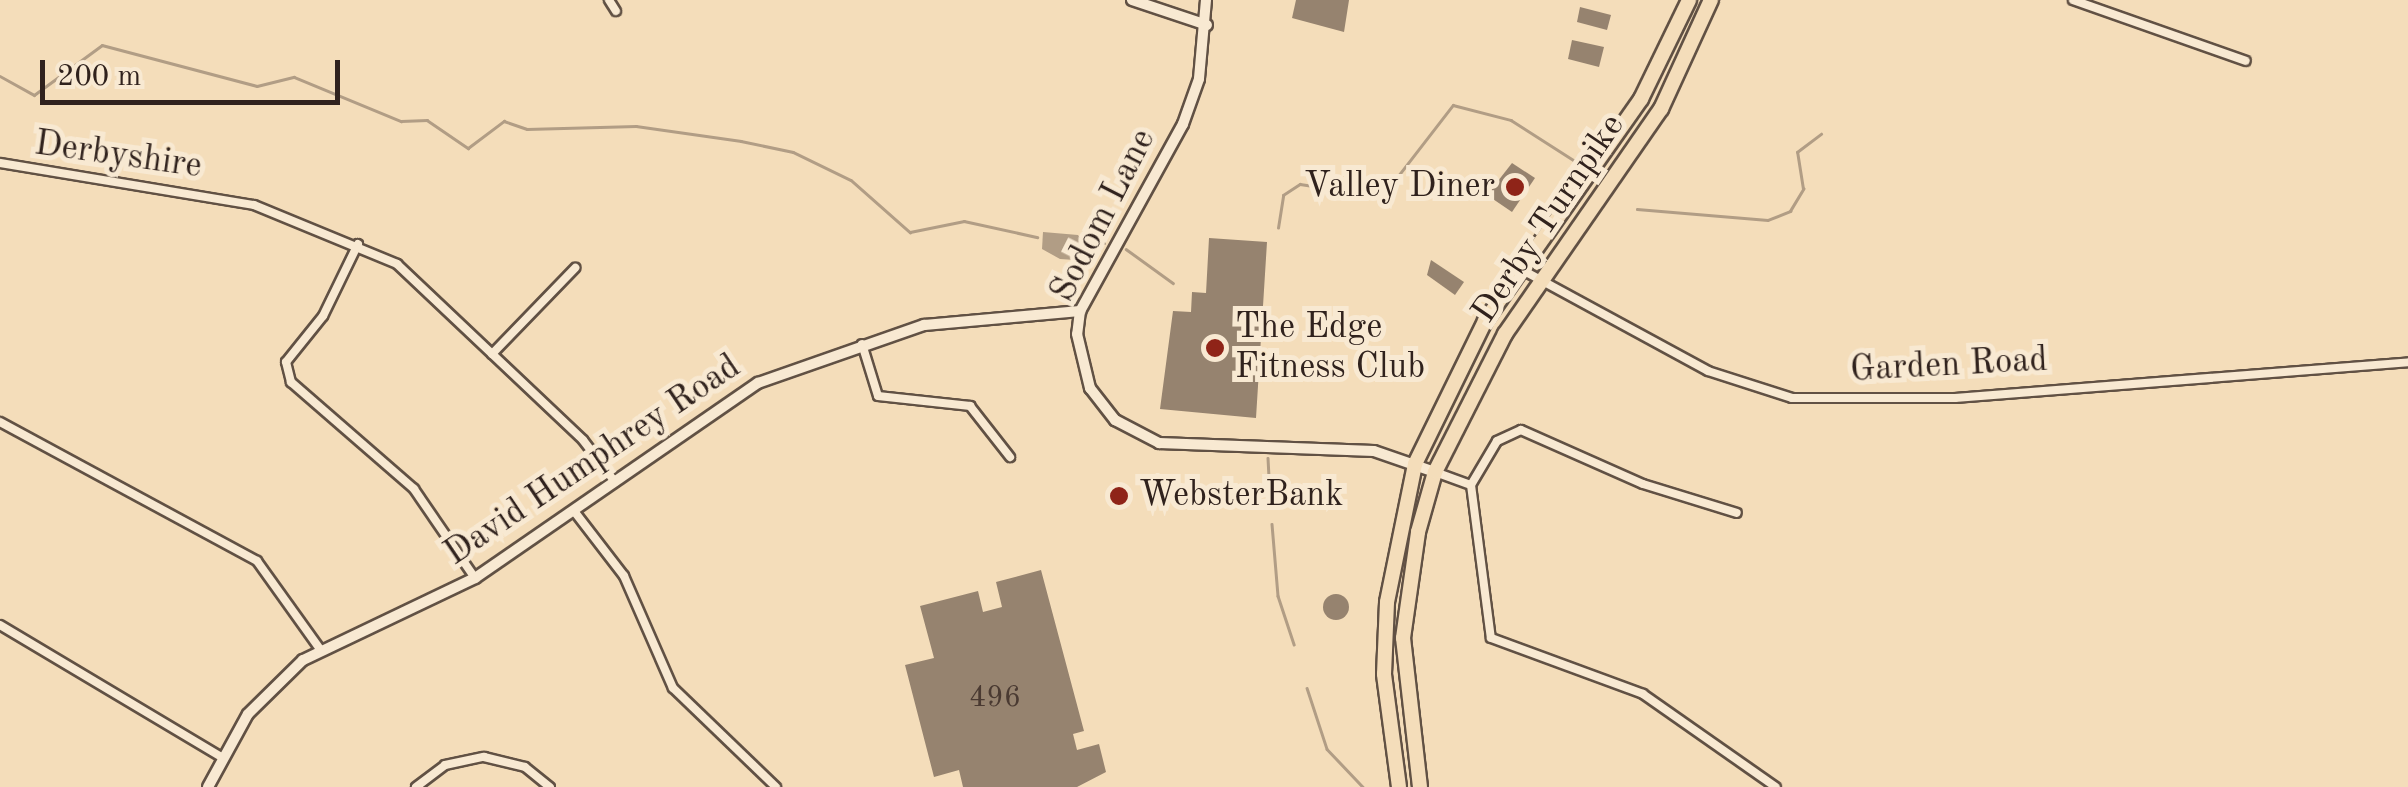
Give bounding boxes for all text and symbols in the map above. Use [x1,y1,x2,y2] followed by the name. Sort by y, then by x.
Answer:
[45,40,345,102] scale bar
[57,62,141,92] text: 200 m
[1464,107,1634,331] street label: Derby Turnpike
[32,123,204,189] street label: Derbyshire
[1043,123,1165,309] street label: Sodom Lane
[1304,166,1495,208] place label: Valley Diner
[1504,176,1526,198] marker: Valley Diner
[1235,307,1425,389] place label: The Edge Fitness Club
[1204,337,1226,359] marker: The Edge Fitness Club
[1849,340,2049,392] street label: Garden Road
[437,346,749,576] street label: David Humphrey Road
[1139,475,1343,517] place label: WebsterBank
[1108,485,1130,507] marker: WebsterBank
[969,680,1021,716] house number: 496

